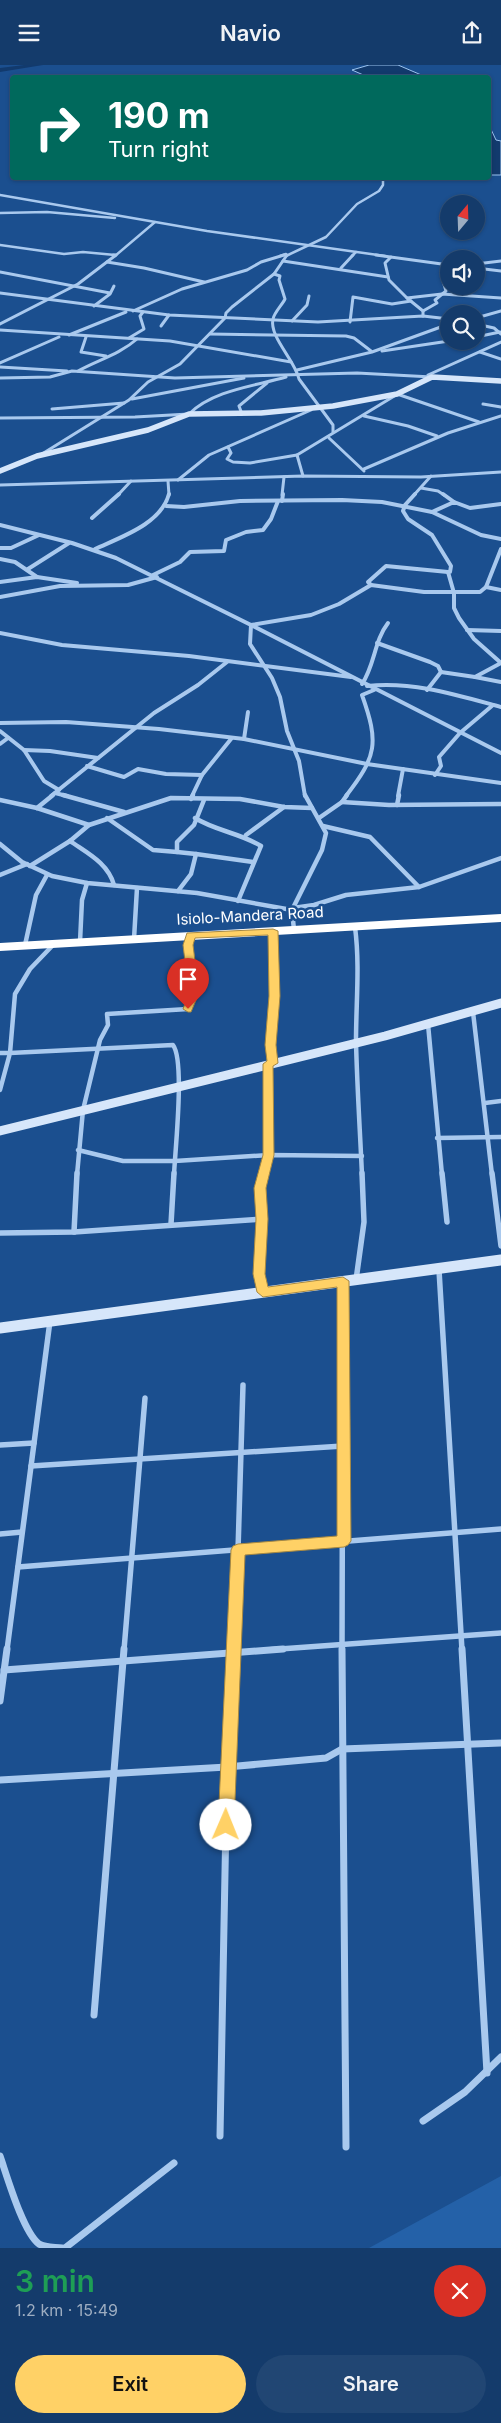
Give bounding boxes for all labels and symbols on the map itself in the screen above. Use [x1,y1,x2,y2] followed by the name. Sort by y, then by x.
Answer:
[440,195,485,240] north arrow
[176,902,324,929] street label: Isiolo-Mandera Road
[167,958,209,1009] pin
[199,1798,251,1850] position arrow

